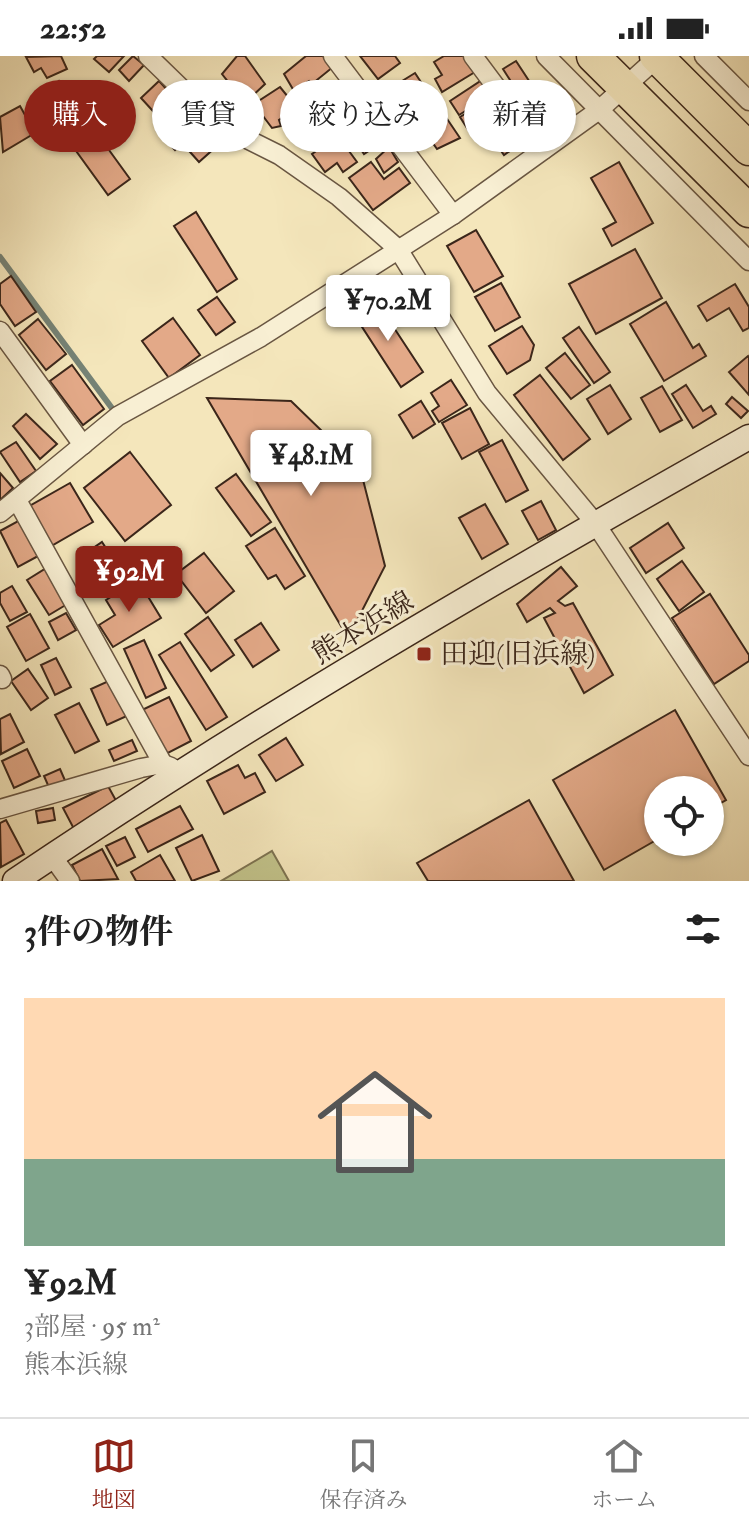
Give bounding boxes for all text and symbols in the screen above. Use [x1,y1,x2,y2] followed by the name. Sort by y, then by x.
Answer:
[40,10,106,47] text: 22:52
[24,80,136,152] chip: 購入
[152,80,264,152] chip: 賃貸
[280,80,448,152] chip: 絞り込み
[464,80,576,152] chip: 新着
[323,275,453,343] pin: ¥70.2M
[344,285,432,317] text: ¥70.2M
[246,430,376,498] pin: ¥48.1M
[268,440,354,472] text: ¥48.1M
[82,546,176,614] pin: ¥92M
[93,556,165,588] text: ¥92M
[306,584,420,672] street label: 熊本浜線
[440,637,595,672] place label: 田迎(旧浜線)
[415,645,433,663] marker: 田迎(旧浜線)
[644,776,724,856] map controls
[644,776,724,856] button: locate
[681,907,725,951] icon: filters
[24,911,173,954] text: 3件の物件
[303,1050,447,1194] icon: home
[24,1262,117,1305] text: ¥92M
[24,1311,160,1343] text: 3部屋 · 95 m²
[24,1349,128,1381] text: 熊本浜線
[92,1434,136,1514] tab: 地図
[319,1434,407,1514] tab: 保存済み
[591,1434,657,1514] tab: ホーム

